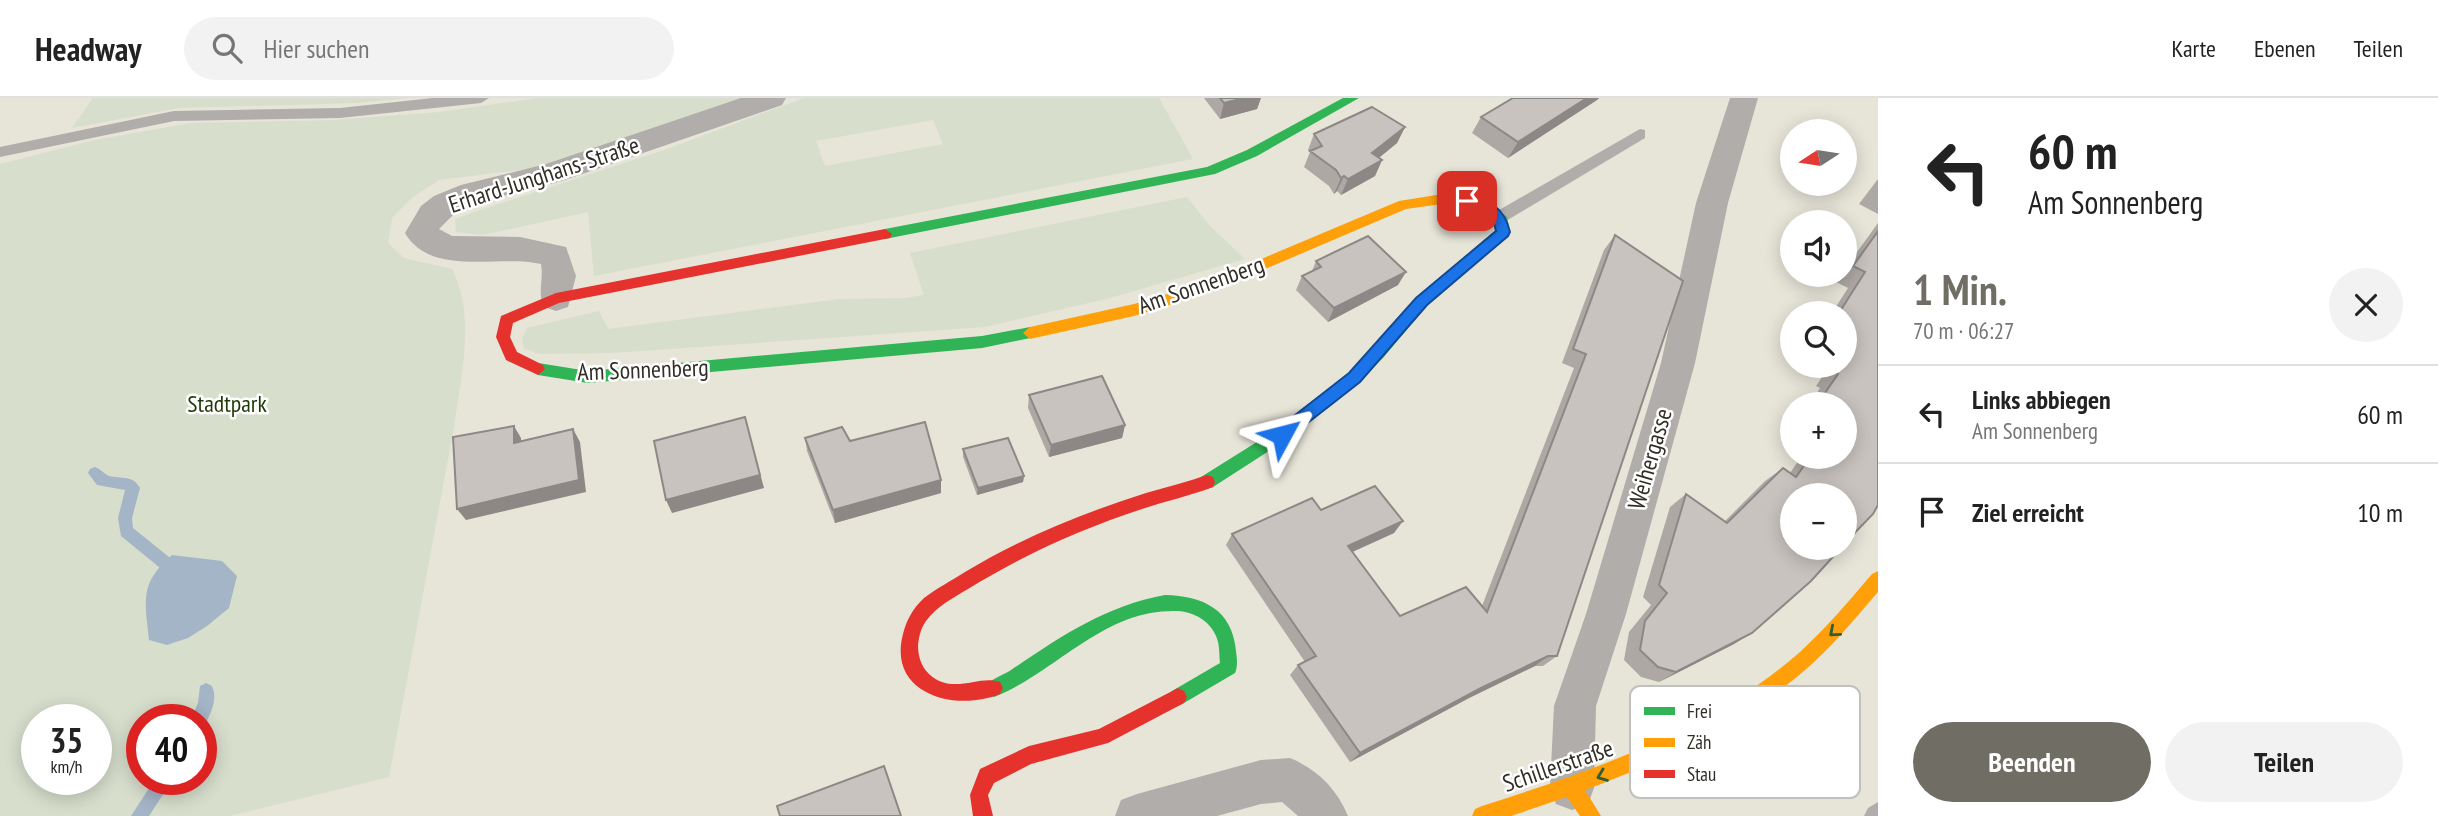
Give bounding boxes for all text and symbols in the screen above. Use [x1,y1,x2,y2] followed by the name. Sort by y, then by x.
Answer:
[184,17,674,80] search box
[35,27,142,70] text: Headway
[208,29,246,67] icon: search
[264,32,369,65] text: Hier suchen
[2172,33,2216,64] text: Karte
[2254,33,2316,64] text: Ebenen
[2354,33,2403,64] text: Teilen
[1780,119,1857,196] north arrow
[1780,119,1857,560] map controls
[2028,119,2117,183] text: 60 m
[1913,126,2004,217] icon: left
[445,129,643,220] street label: Erhard-Junghans-Straße
[1437,171,1497,231] pin
[2028,181,2203,223] text: Am Sonnenberg
[1448,182,1486,220] icon: arrive
[1780,210,1857,287] button: sound
[1134,248,1268,321] street label: Am Sonnenberg
[1913,262,2007,317] text: 1 Min.
[2329,268,2403,342] button: close
[1780,301,1857,378] button: search
[1913,316,2014,345] text: 70 m · 06:27
[577,352,709,387] street label: Am Sonnenberg
[1972,383,2111,416] text: Links abbiegen
[187,388,267,419] park label: Stadtpark
[1780,392,1857,469] button: +
[1913,395,1951,433] icon: left
[1245,398,1319,472] position arrow
[2357,398,2403,431] text: 60 m
[1620,405,1679,513] street label: Weihergasse
[1972,416,2098,445] text: Am Sonnenberg
[1780,483,1857,560] button: −
[1913,493,1951,531] icon: arrive
[1972,496,2084,529] text: Ziel erreicht
[2357,496,2403,529] text: 10 m
[1830,623,1843,636] one-way arrow
[1630,686,1860,798] legend
[1687,699,1712,723] text: Frei
[126,704,217,795] speed limit sign: 40
[50,717,83,763] text: 35
[1913,722,2151,802] button: Beenden
[2165,722,2403,802] button: Teilen
[1687,730,1711,754] text: Zäh
[1499,732,1617,799] street label: Schillerstraße
[51,755,82,778] text: km/h
[1687,762,1716,786] text: Stau
[1596,768,1608,782] one-way arrow

